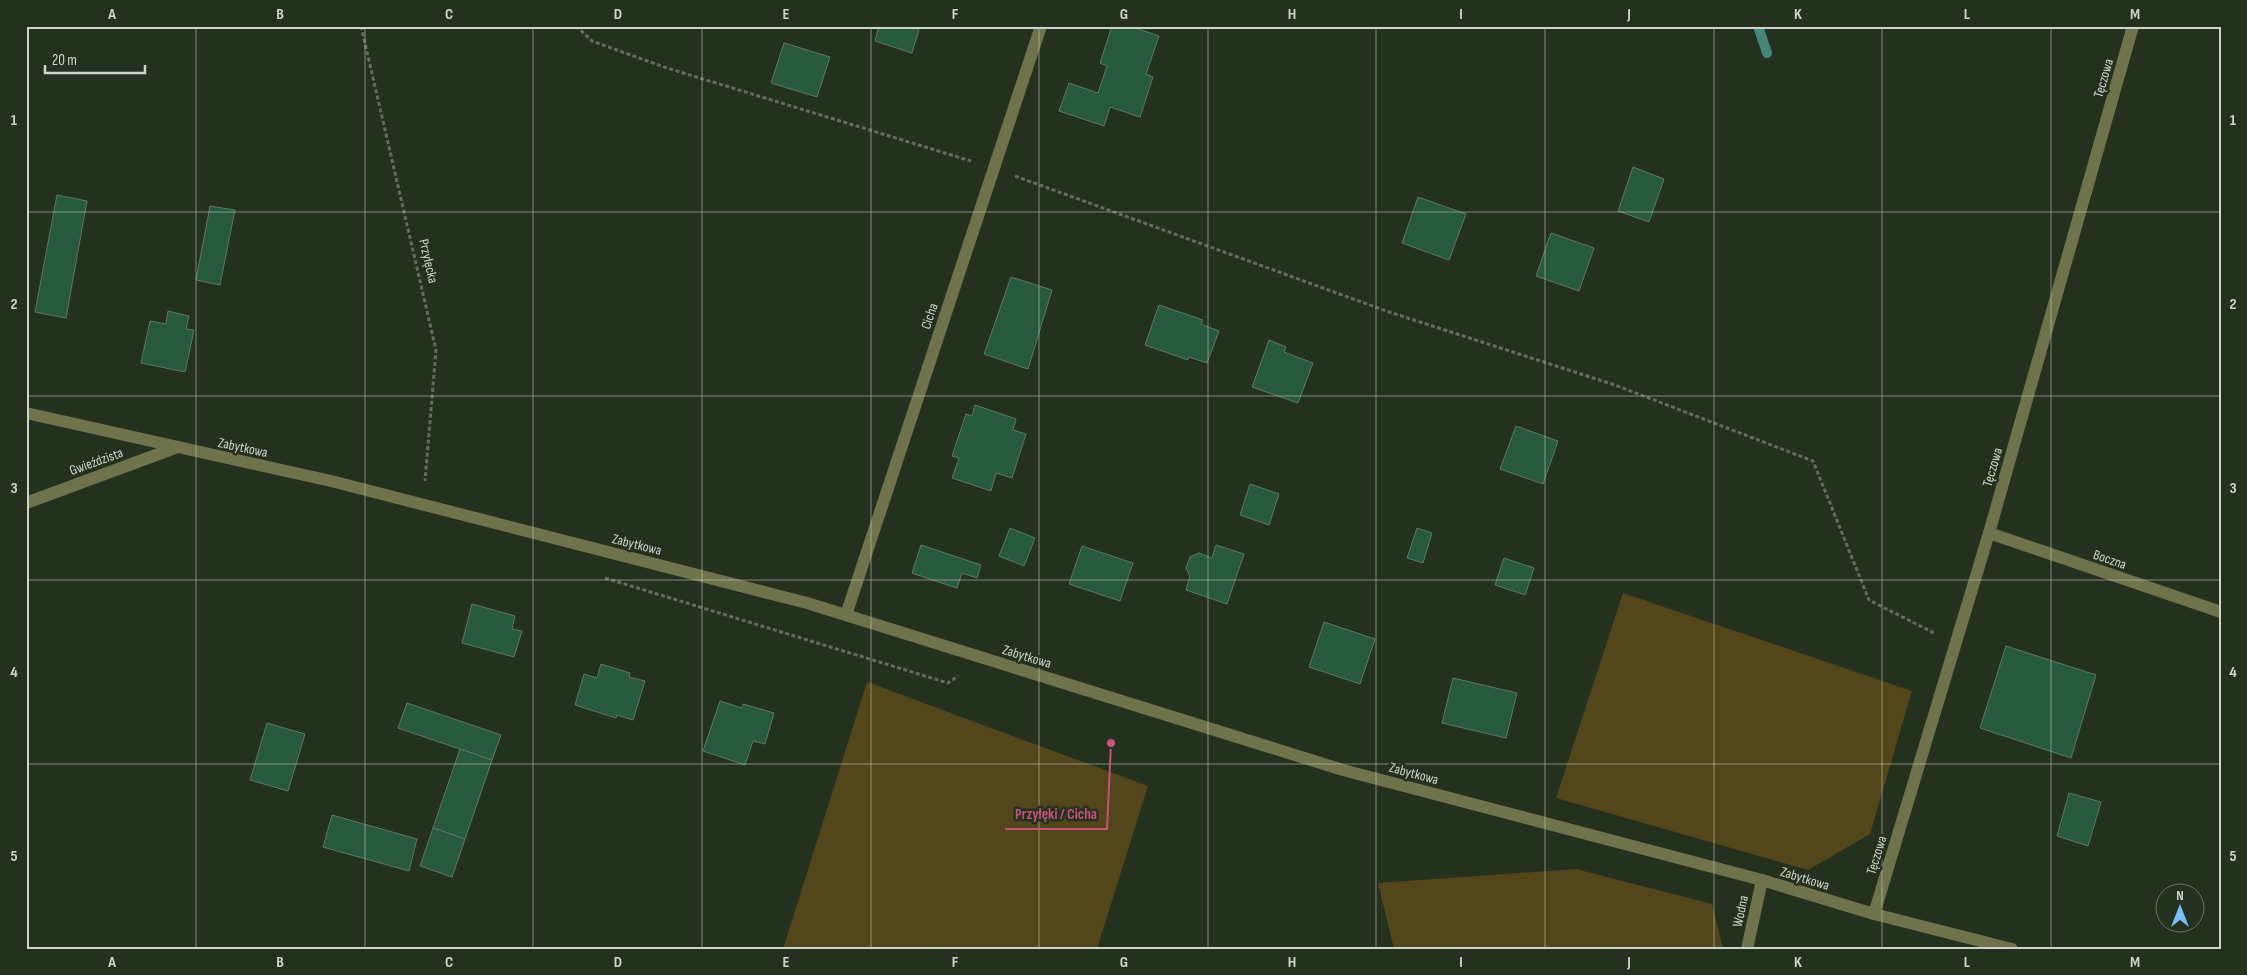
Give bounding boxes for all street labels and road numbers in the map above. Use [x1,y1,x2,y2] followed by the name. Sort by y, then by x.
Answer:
[2090,57,2117,99] street label: Tęczowa
[415,237,442,285] street label: Przyłęcka
[917,301,942,331] street label: Cicha
[216,434,269,461] street label: Zabytkowa
[67,444,125,479] street label: Gwieździsta
[1979,446,2006,488] street label: Tęczowa
[610,530,663,559] street label: Zabytkowa
[2091,546,2129,573] street label: Boczna
[1000,641,1053,672] street label: Zabytkowa
[1387,759,1440,788] street label: Zabytkowa
[1863,834,1890,877] street label: Tęczowa
[1778,863,1831,894] street label: Zabytkowa
[1729,894,1752,928] street label: Wodna

